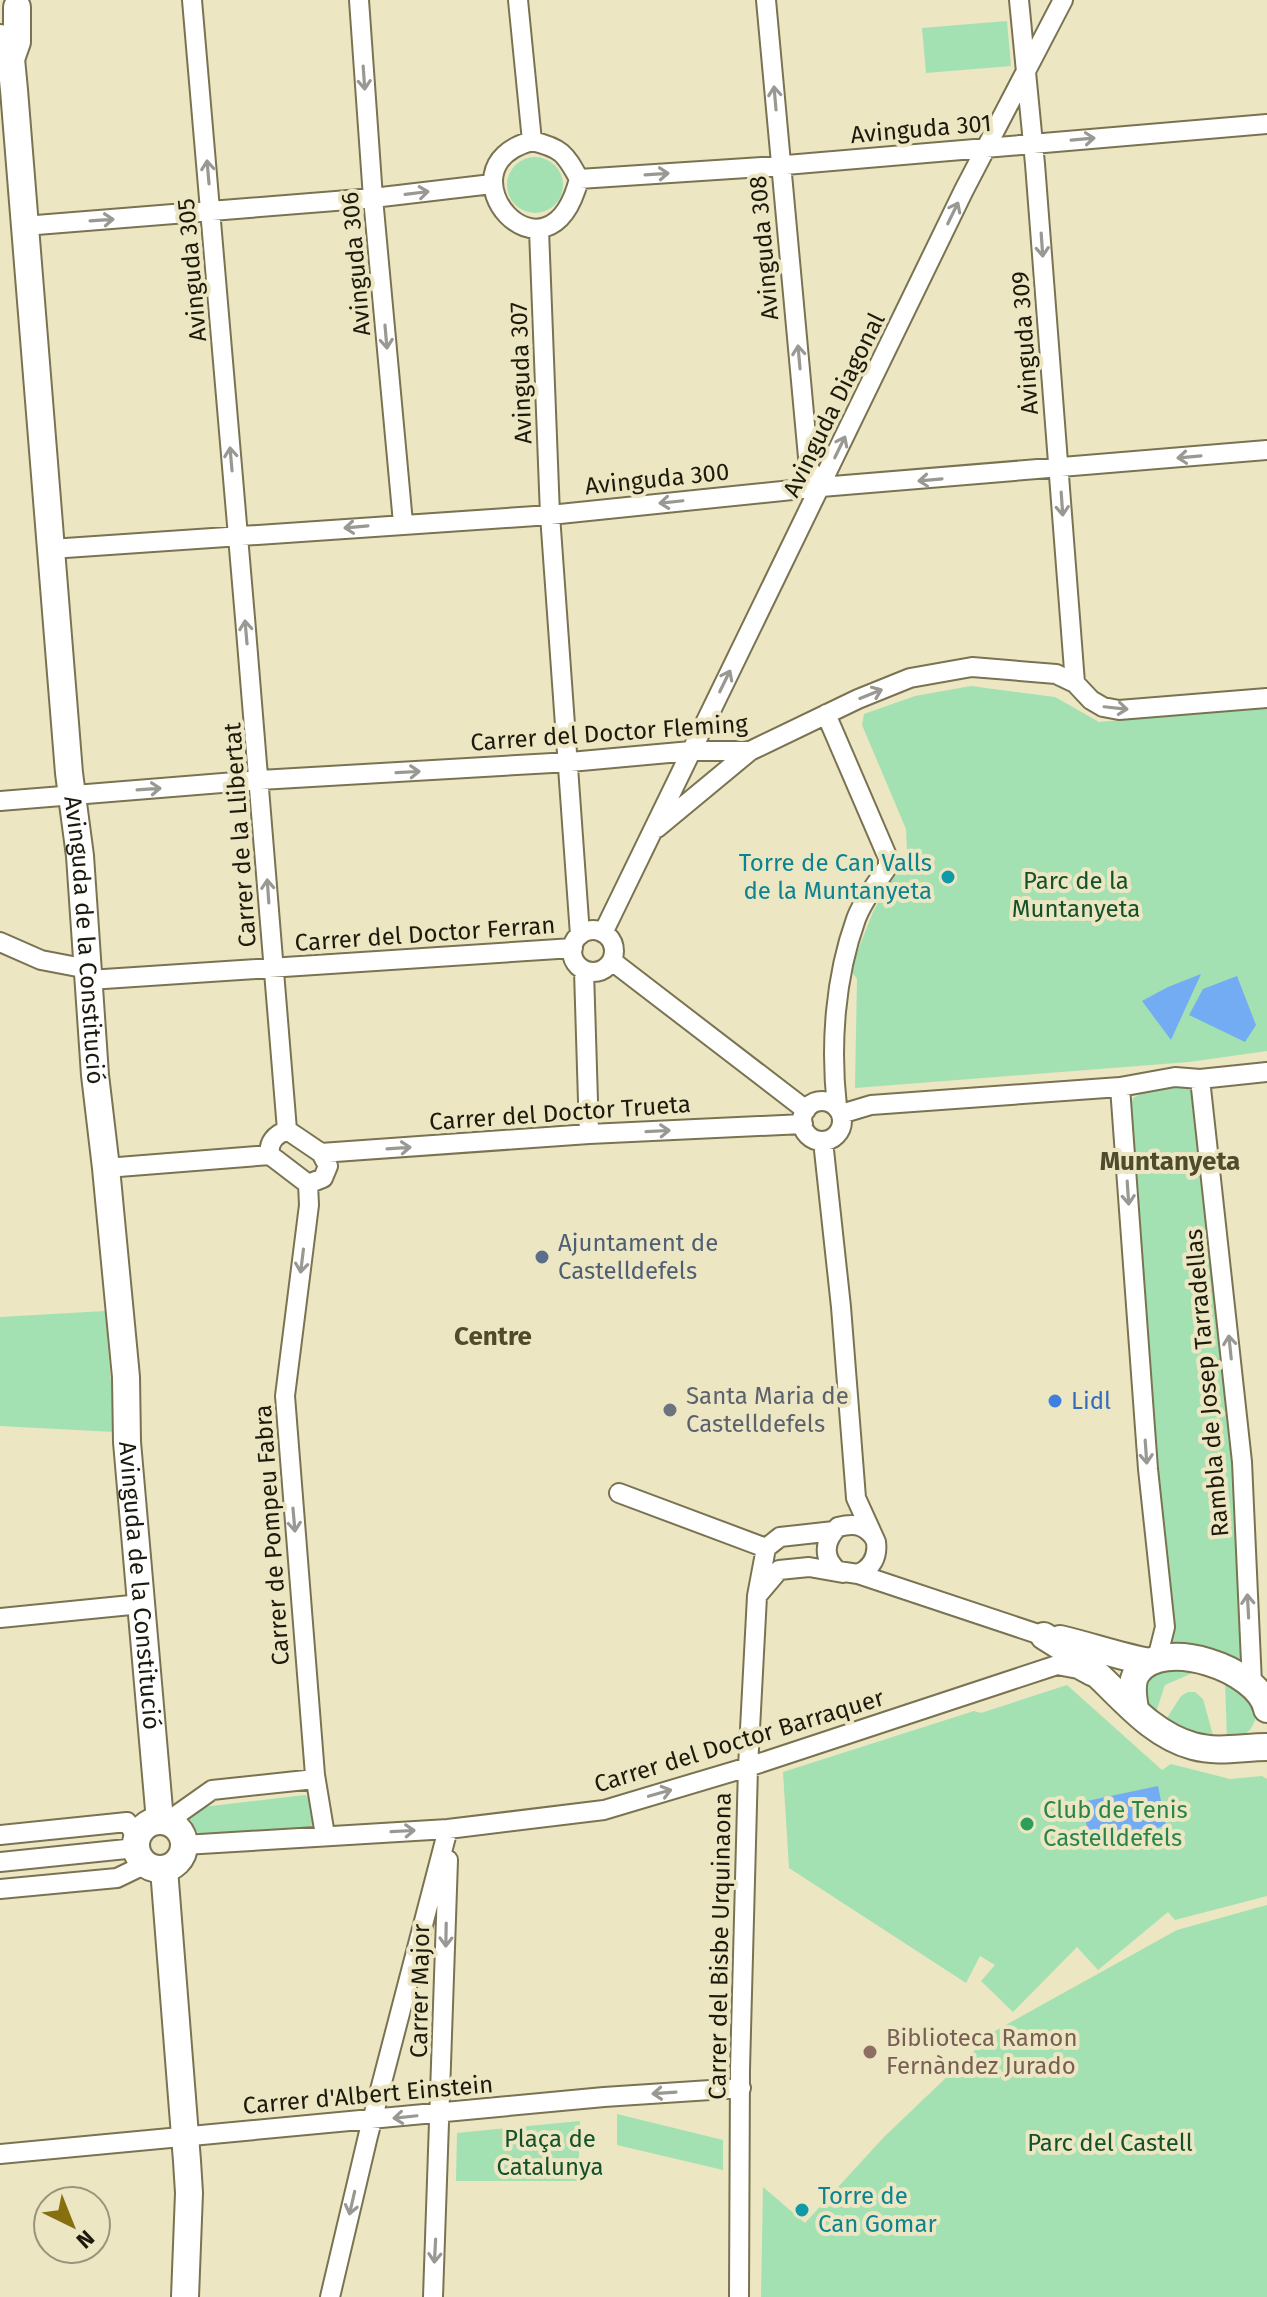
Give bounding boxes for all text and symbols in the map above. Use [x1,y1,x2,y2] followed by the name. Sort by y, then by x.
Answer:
[357,64,372,91] one-way arrow
[767,85,782,112] one-way arrow
[849,109,993,149] street label: Avinguda 301
[1069,131,1096,146] one-way arrow
[200,159,215,186] one-way arrow
[643,166,670,181] one-way arrow
[744,175,784,321] street label: Avinguda 308
[403,185,429,200] one-way arrow
[336,191,376,337] street label: Avinguda 306
[172,197,212,343] street label: Avinguda 305
[946,202,961,226] one-way arrow
[88,212,115,227] one-way arrow
[1035,231,1050,258] one-way arrow
[1006,270,1044,416] street label: Avinguda 309
[505,302,537,444] street label: Avinguda 307
[777,308,891,502] street label: Avinguda Diagonal
[379,323,394,350] one-way arrow
[791,344,806,371] one-way arrow
[833,436,848,460] one-way arrow
[223,446,238,473] one-way arrow
[1176,450,1203,465] one-way arrow
[583,457,731,501] street label: Avinguda 300
[917,472,944,487] one-way arrow
[1055,490,1070,517] one-way arrow
[658,495,685,510] one-way arrow
[343,520,370,535] one-way arrow
[239,619,254,646] one-way arrow
[718,669,734,693] one-way arrow
[858,686,883,700] one-way arrow
[1102,700,1128,715] one-way arrow
[469,709,749,757] street label: Carrer del Doctor Fleming
[218,721,262,948] street label: Carrer de la Llibertat
[394,764,421,779] one-way arrow
[135,781,162,796] one-way arrow
[58,794,110,1086] street label: Avinguda de la Constitució
[739,849,932,905] place label: Torre de Can Valls de la Muntanyeta
[1012,867,1140,923] park label: Parc de la Muntanyeta
[939,868,957,886] marker: Torre de Can Valls de la Muntanyeta
[260,878,275,905] one-way arrow
[294,911,556,957] street label: Carrer del Doctor Ferran
[428,1090,692,1136] street label: Carrer del Doctor Trueta
[644,1123,671,1138] one-way arrow
[385,1140,412,1155] one-way arrow
[1100,1146,1240,1177] district label: Muntanyeta
[1121,1179,1136,1206] one-way arrow
[1180,1228,1234,1538] street label: Rambla de Josep Tarradellas
[558,1229,718,1285] place label: Ajuntament de Castelldefels
[294,1248,309,1273] one-way arrow
[533,1248,551,1266] marker: Ajuntament de Castelldefels
[454,1321,532,1352] district label: Centre
[1223,1334,1238,1361] one-way arrow
[686,1382,849,1438] place label: Santa Maria de Castelldefels
[1071,1387,1111,1415] place label: Lidl
[1046,1392,1064,1410] marker: Lidl
[661,1401,679,1419] marker: Santa Maria de Castelldefels
[249,1404,295,1666] street label: Carrer de Pompeu Fabra
[1139,1438,1154,1465] one-way arrow
[113,1440,166,1731] street label: Avinguda de la Constitució
[287,1506,302,1533] one-way arrow
[1240,1593,1255,1620] one-way arrow
[591,1683,888,1798] street label: Carrer del Doctor Barraquer
[646,1785,672,1800] one-way arrow
[703,1792,737,2100] street label: Carrer del Bisbe Urquinaona
[1043,1796,1188,1852] place label: Club de Tenis Castelldefels
[1018,1815,1036,1833] marker: Club de Tenis Castelldefels
[389,1824,416,1839] one-way arrow
[438,1921,453,1948] one-way arrow
[405,1923,435,2058] street label: Carrer Major
[886,2024,1077,2080] place label: Biblioteca Ramon Fernàndez Jurado
[861,2043,879,2061] marker: Biblioteca Ramon Fernàndez Jurado
[242,2070,494,2120] street label: Carrer d'Albert Einstein
[651,2086,678,2101] one-way arrow
[392,2110,419,2125] one-way arrow
[497,2125,603,2181] park label: Plaça de Catalunya
[1027,2129,1193,2157] park label: Parc del Castell
[818,2182,937,2238] place label: Torre de Can Gomar
[32,2185,112,2265] north arrow
[344,2190,359,2216] one-way arrow
[793,2201,811,2219] marker: Torre de Can Gomar
[71,2224,100,2254] text: N
[427,2237,442,2264] one-way arrow

